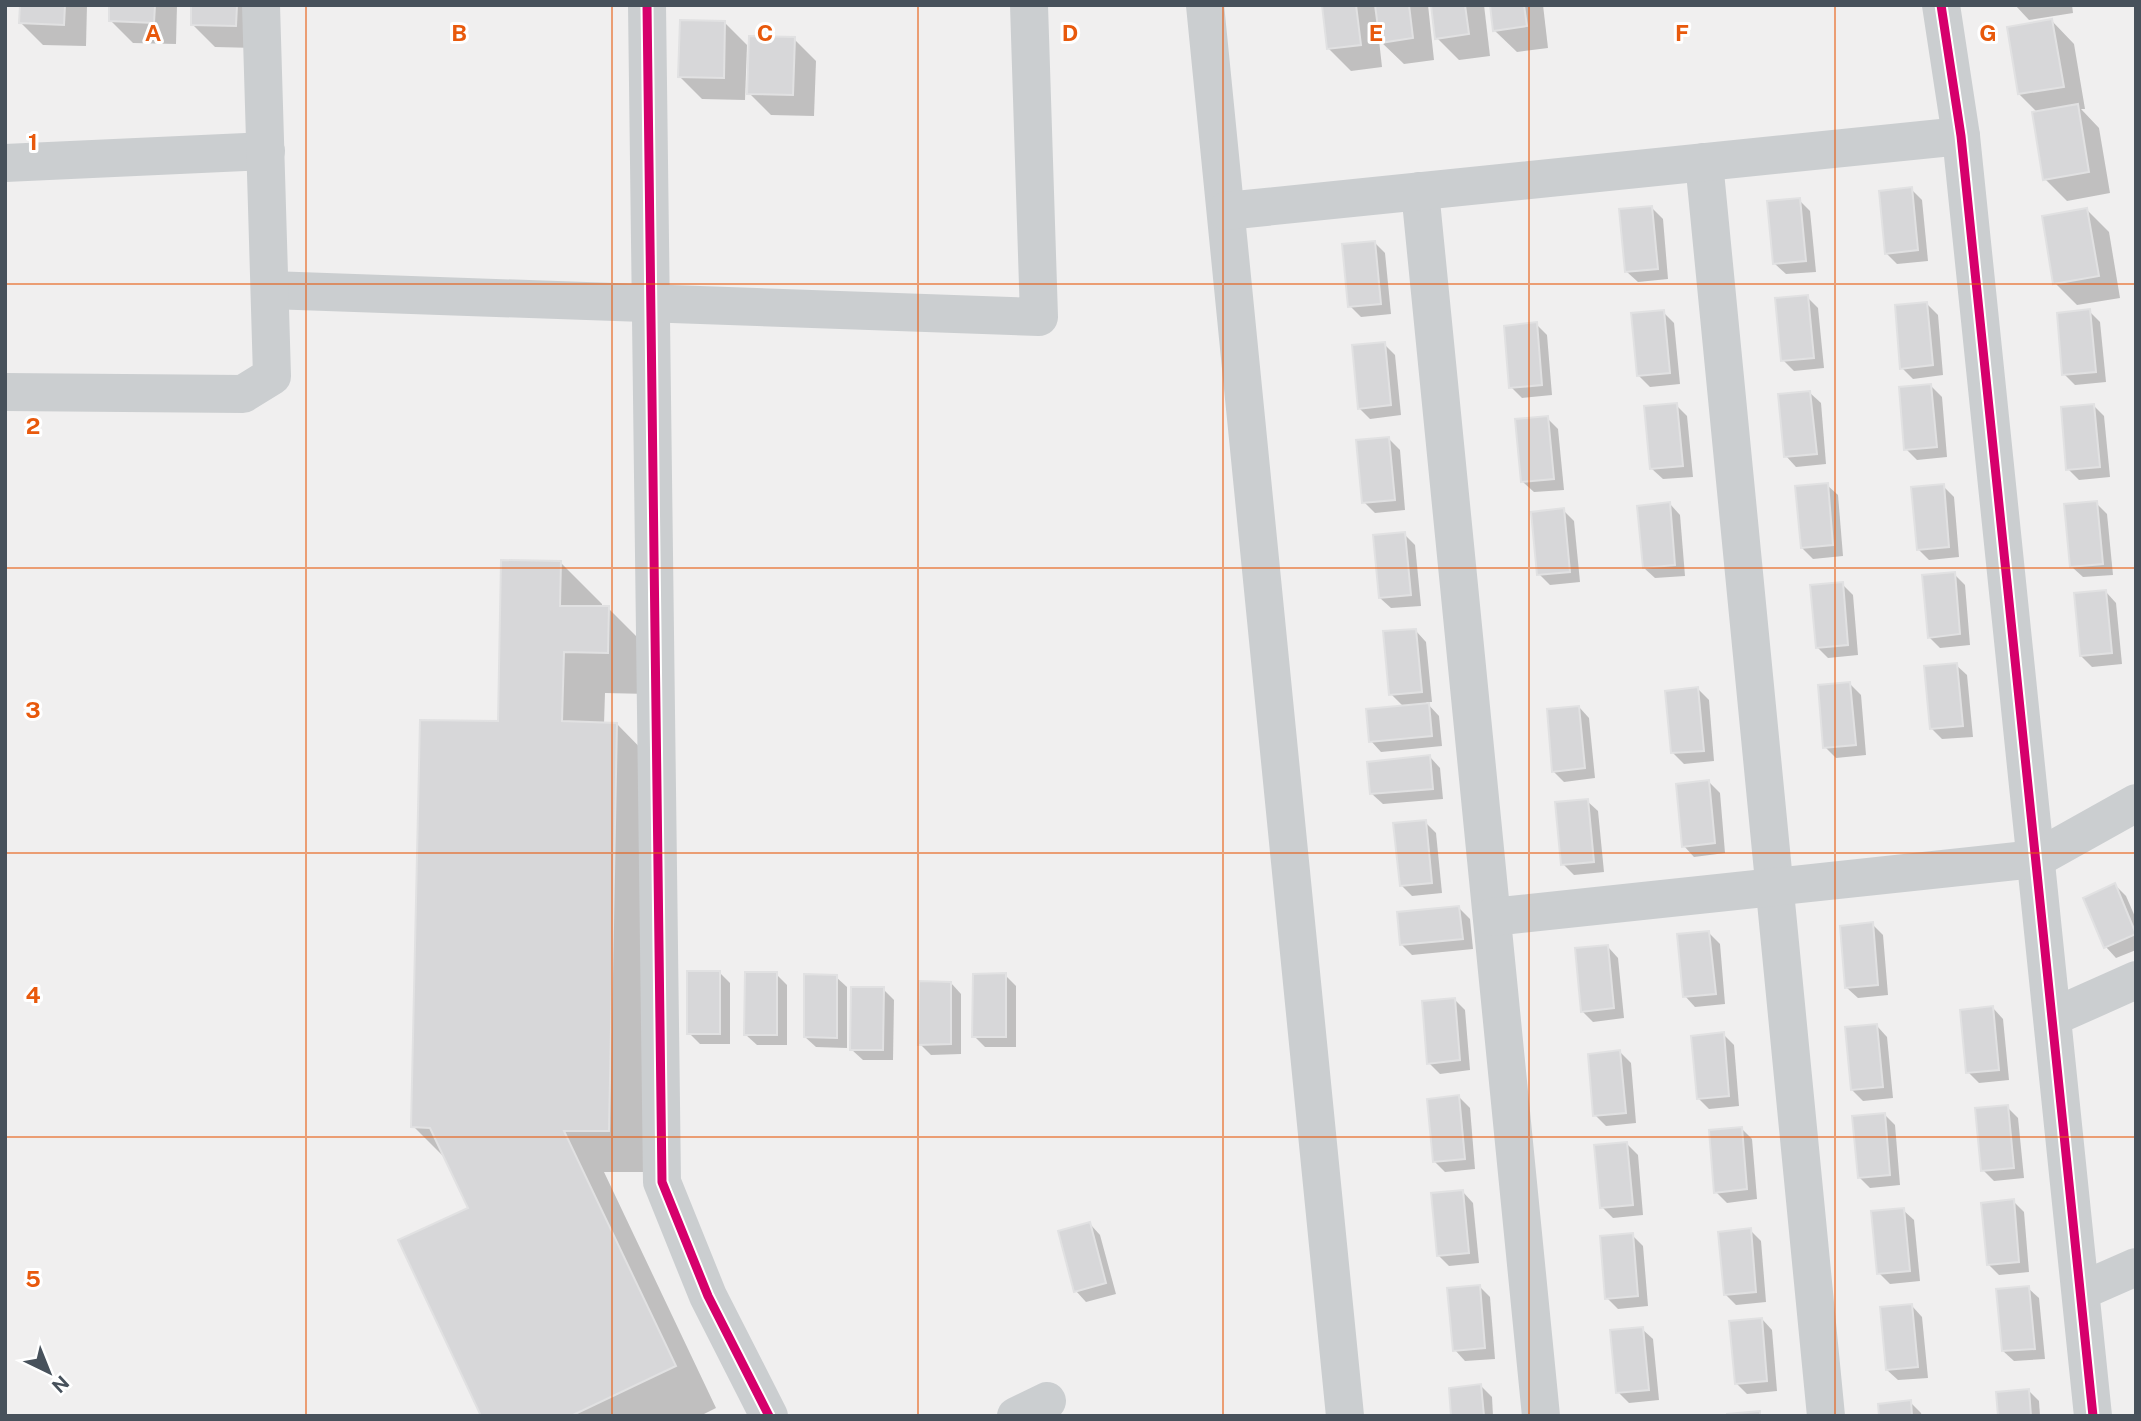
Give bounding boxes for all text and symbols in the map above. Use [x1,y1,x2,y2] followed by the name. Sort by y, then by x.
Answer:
[145,19,162,46] text: A
[451,19,467,46] text: B
[757,19,773,46] text: C
[1062,19,1078,46] text: D
[1369,19,1383,46] text: E
[1675,19,1689,46] text: F
[1979,19,1997,46] text: G
[28,128,38,155] text: 1
[26,412,40,439] text: 2
[25,696,41,723] text: 3
[25,981,41,1008] text: 4
[25,1265,41,1292] text: 5
[14,1337,84,1407] north arrow
[48,1371,74,1398] text: N

